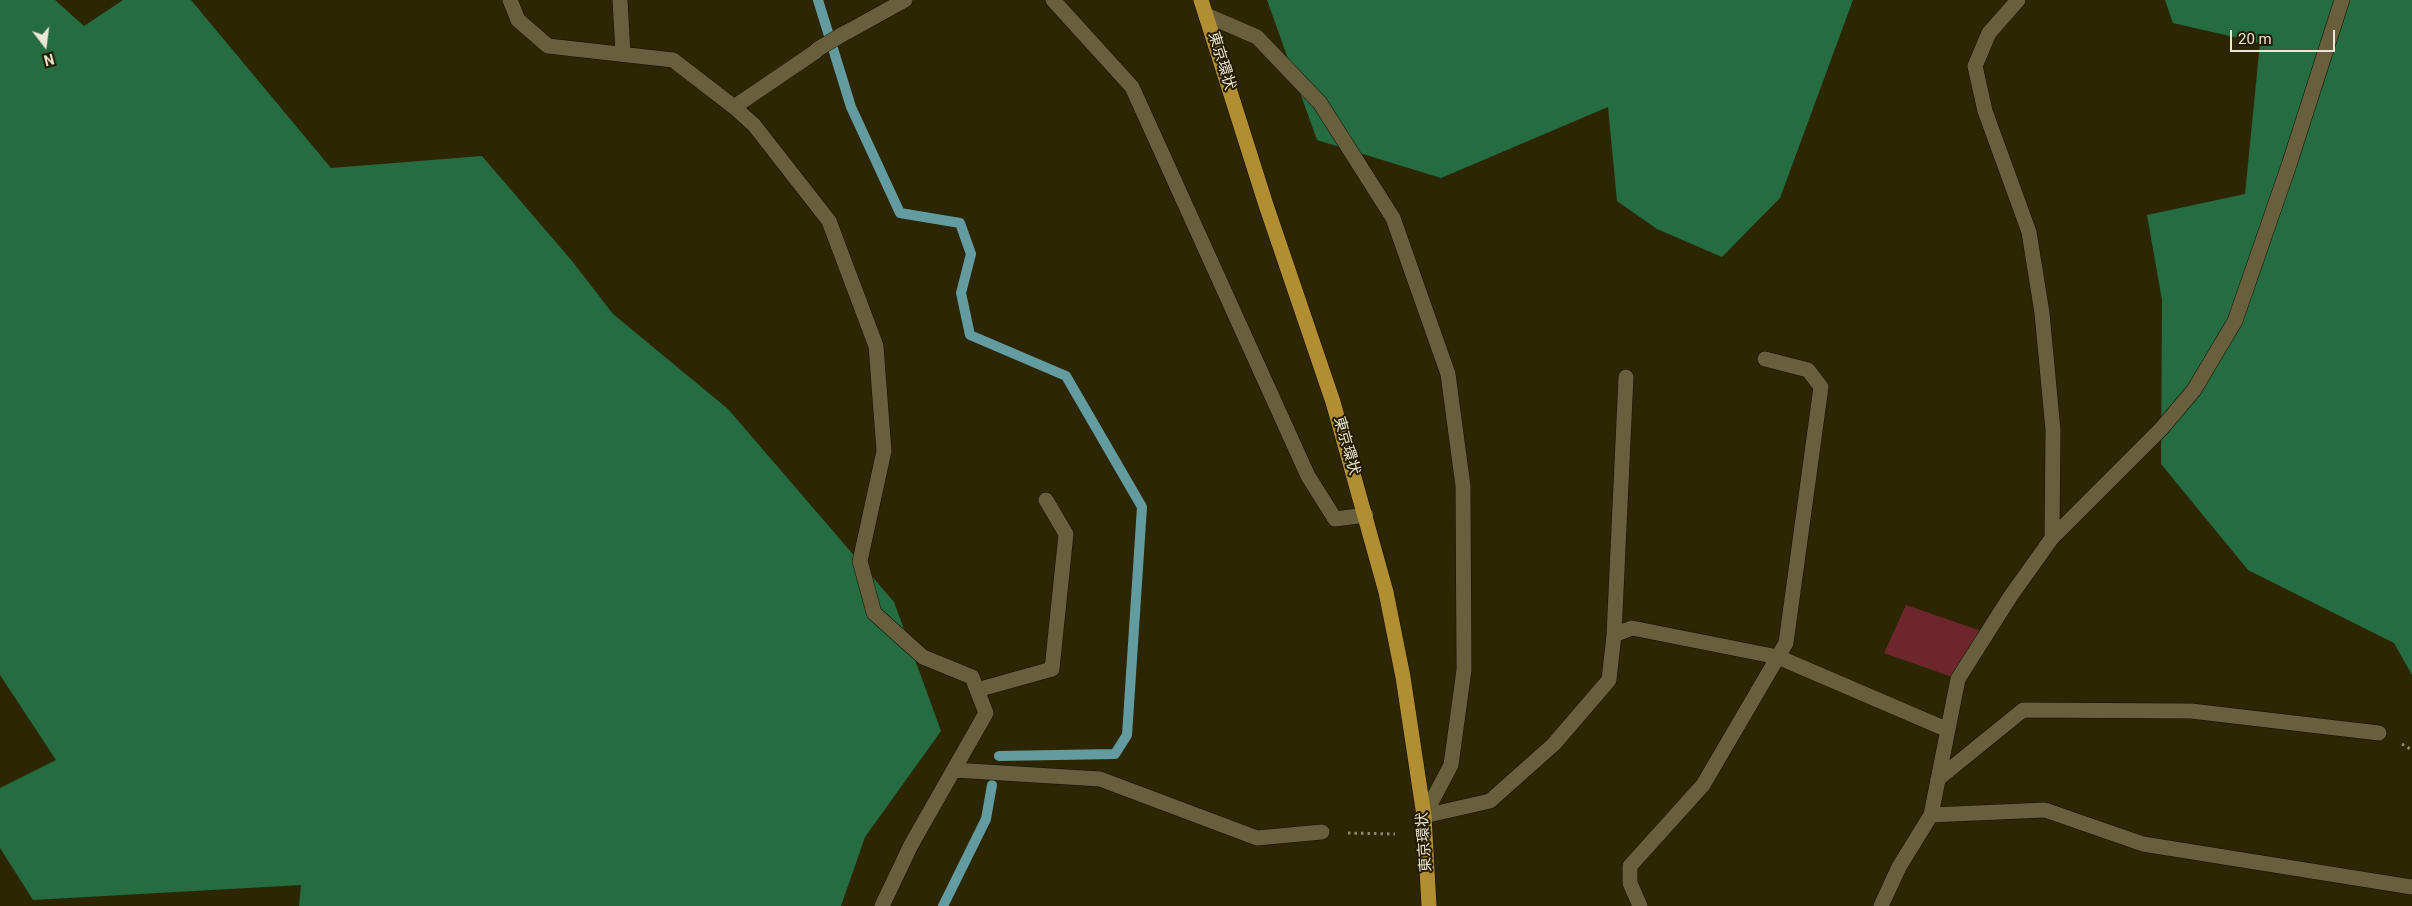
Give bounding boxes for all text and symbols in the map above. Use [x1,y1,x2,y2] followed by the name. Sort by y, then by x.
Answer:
[20,20,70,70] north arrow
[2232,20,2337,52] scale bar
[1204,30,1238,92] street label: 東京環状
[2238,30,2272,48] text: 20 m
[42,50,56,68] text: N
[1329,415,1363,477] street label: 東京環状
[1414,811,1436,873] street label: 東京環状

